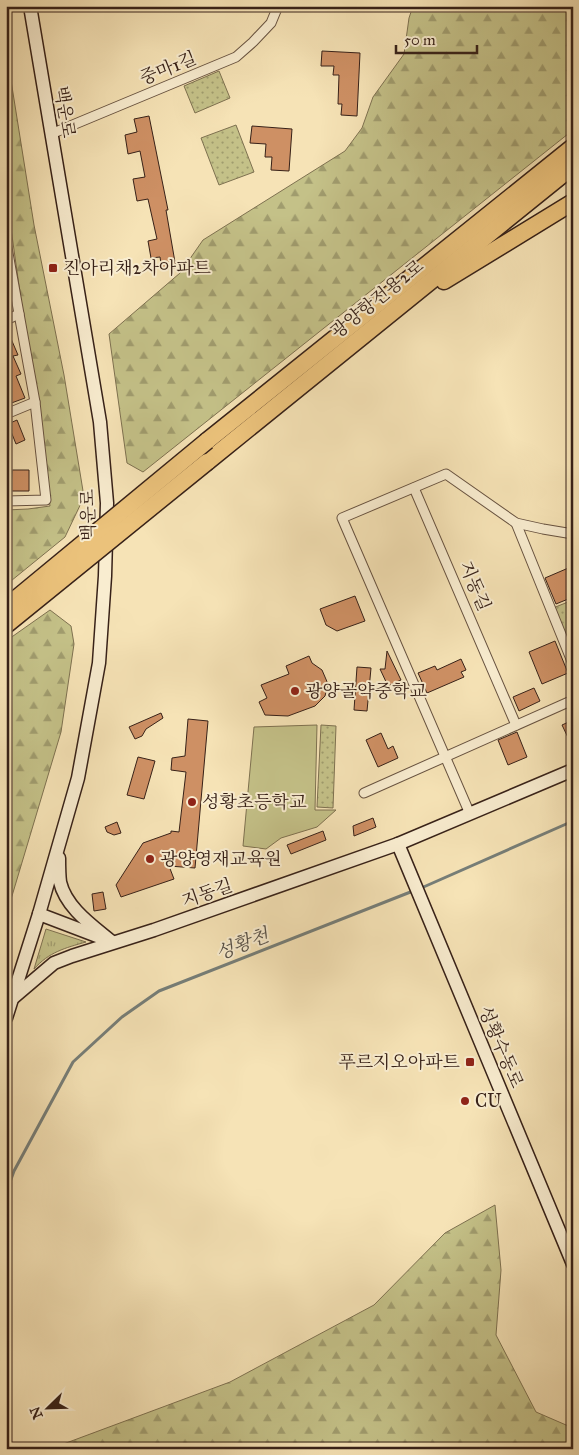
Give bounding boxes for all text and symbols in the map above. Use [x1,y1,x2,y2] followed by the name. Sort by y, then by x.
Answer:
[396,22,478,54] scale bar
[404,31,436,49] text: 50 m
[136,47,200,89] street label: 중마1길
[50,85,80,139] street label: 백운로
[326,255,428,343] street label: 광양항전용2로
[63,257,212,279] place label: 진아리채2차아파트
[47,262,59,274] marker: 진아리채2차아파트
[77,489,99,541] street label: 백운로
[455,558,495,614] street label: 지동길
[305,680,427,702] place label: 광양골약중학교
[289,685,301,697] marker: 광양골약중학교
[202,791,307,813] place label: 성황초등학교
[186,796,198,808] marker: 성황초등학교
[160,848,282,870] place label: 광양영재교육원
[144,853,156,865] marker: 광양영재교육원
[179,874,235,912] street label: 지동길
[212,923,273,965] water label: 성황천
[474,1003,528,1091] street label: 성황수동로
[338,1051,461,1073] place label: 푸르지오아파트
[464,1056,476,1068] marker: 푸르지오아파트
[475,1090,502,1112] place label: CU
[459,1095,471,1107] marker: CU
[22,1382,72,1432] north arrow
[26,1404,47,1422] text: N

